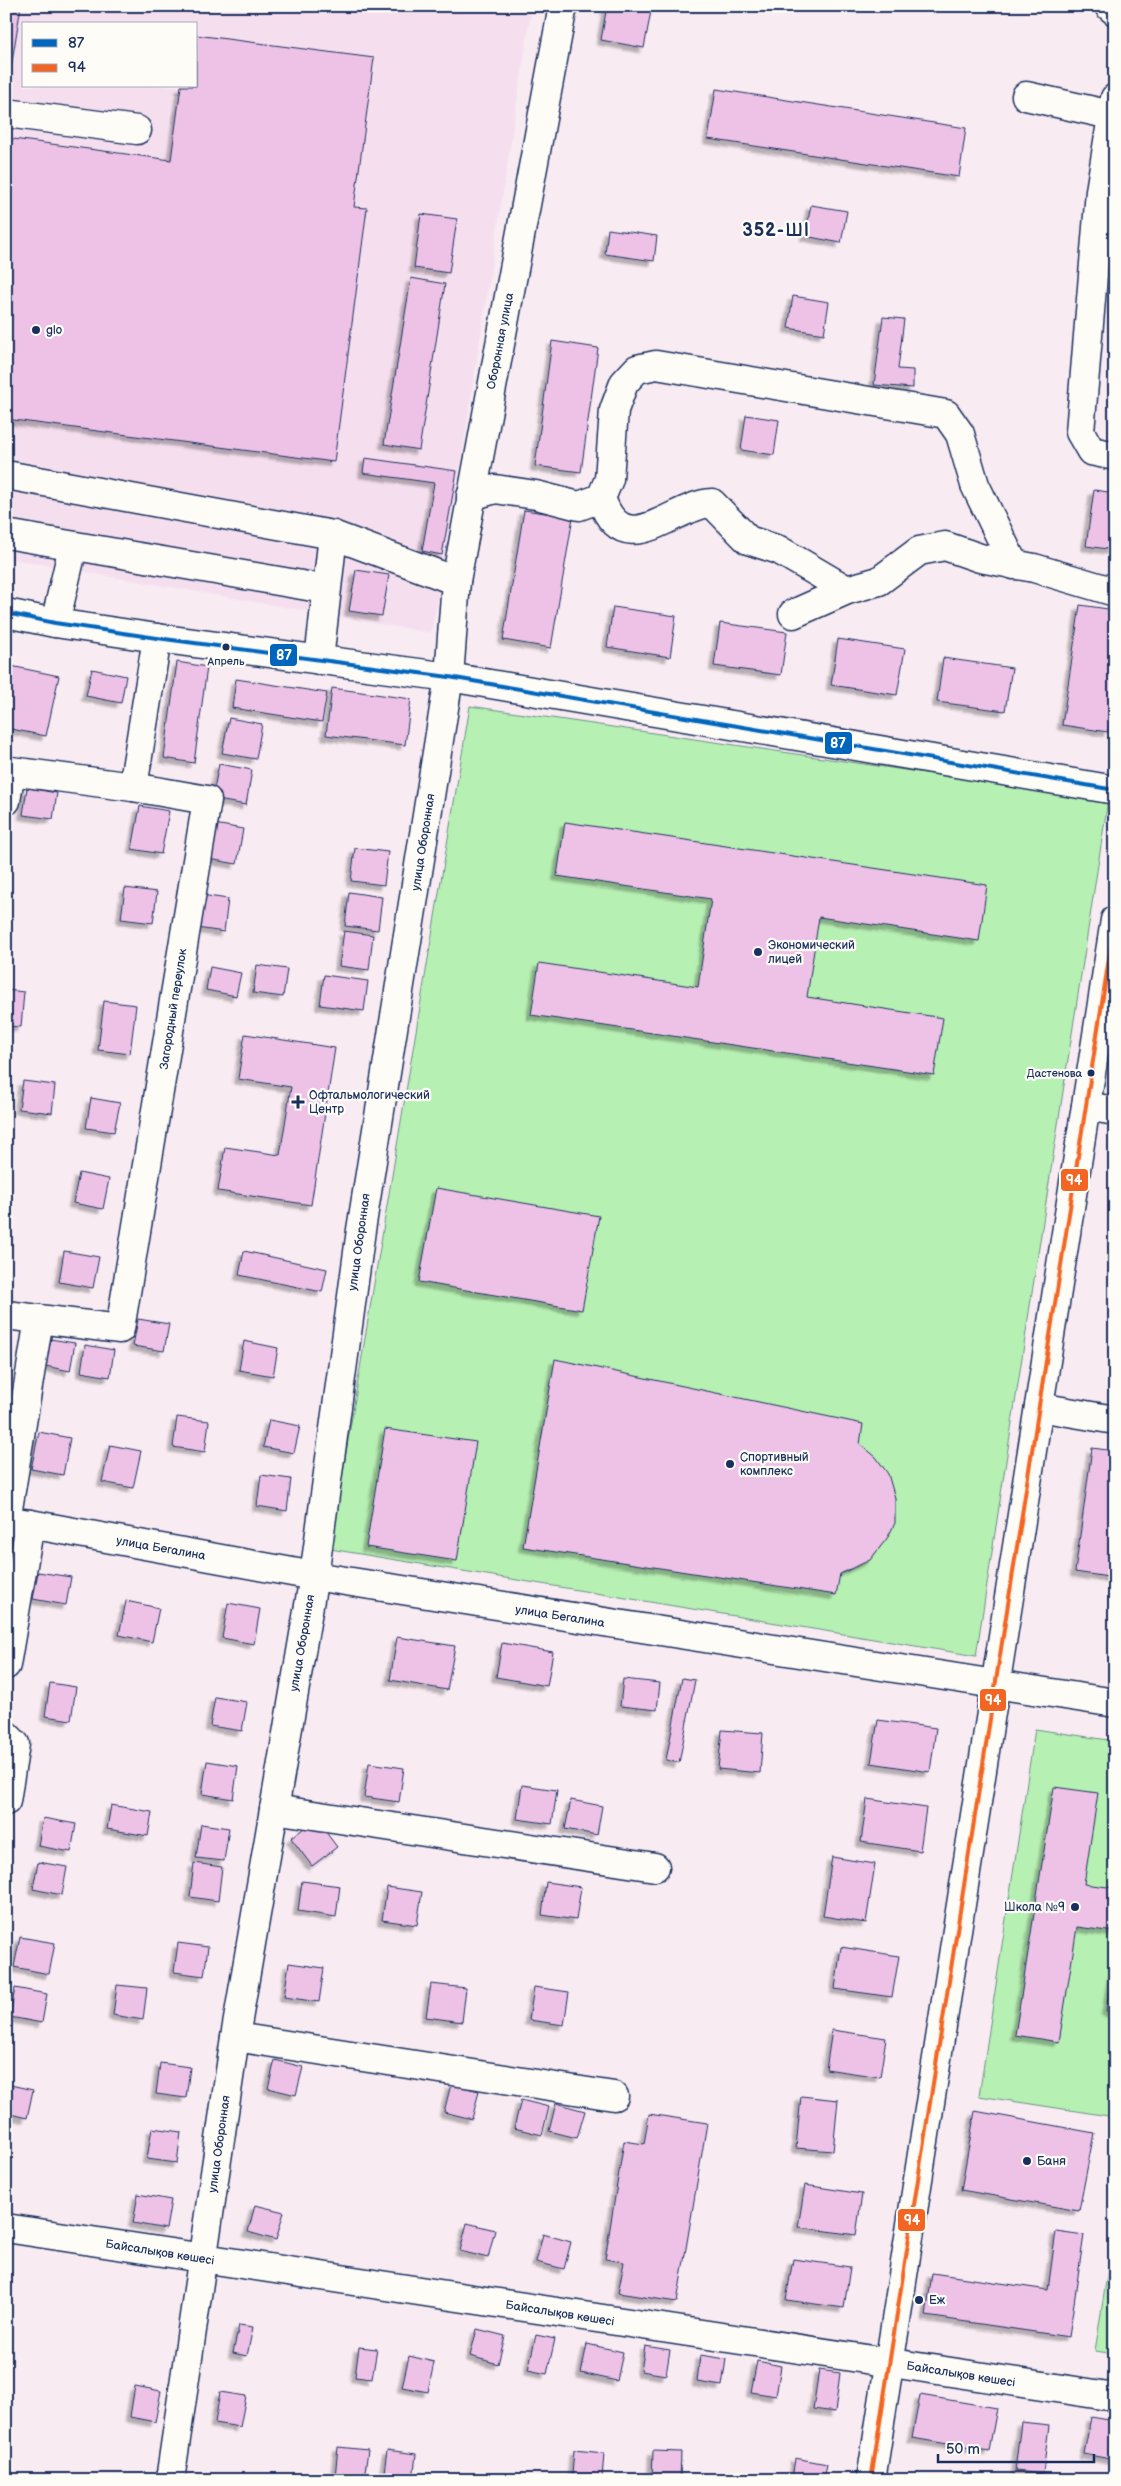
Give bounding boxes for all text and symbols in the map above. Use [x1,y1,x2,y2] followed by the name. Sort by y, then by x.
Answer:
[22,22,198,88] legend
[68,34,85,53] text: 87
[68,58,86,77] text: 94
[742,220,810,241] district label: 352-ШІ
[484,291,517,391] street label: Оборонная улица
[46,323,63,338] place label: glo
[30,324,42,336] marker: glo
[221,642,231,652] marker: Апрель
[269,643,298,667] line badge: 87
[276,647,292,664] text: 87
[206,655,245,668] place label: Апрель
[824,731,853,755] line badge: 87
[830,735,846,752] text: 87
[408,792,439,892] street label: улица Оборонная
[768,938,855,967] place label: Экономический лицей
[752,946,764,958] marker: Экономический лицей
[157,947,191,1071] street label: Загородный переулок
[1027,1067,1082,1080] place label: Дастенова
[1086,1068,1096,1078] marker: Дастенова
[309,1088,430,1117] place label: Офтальмологический Центр
[291,1095,305,1109] marker: Офтальмологический Центр
[1060,1168,1089,1192] line badge: 94
[1066,1172,1083,1189] text: 94
[345,1192,374,1292] street label: улица Оборонная
[740,1450,809,1479] place label: Спортивный комплекс
[724,1458,736,1470] marker: Спортивный комплекс
[115,1533,207,1564] street label: улица Бегалина
[287,1593,318,1693] street label: улица Оборонная
[514,1602,606,1631] street label: улица Бегалина
[979,1688,1007,1712] line badge: 94
[985,1692,1002,1709] text: 94
[1004,1900,1065,1915] place label: Школа №9
[1069,1901,1081,1913] marker: Школа №9
[205,2094,234,2194] street label: улица Оборонная
[1037,2154,1066,2169] place label: Баня
[1021,2155,1033,2167] marker: Баня
[897,2208,926,2232] line badge: 94
[904,2212,921,2229] text: 94
[104,2236,215,2269] street label: Байсалықов көшесі
[929,2293,946,2308] place label: Еж
[913,2294,925,2306] marker: Еж
[504,2297,615,2330] street label: Байсалықов көшесі
[905,2358,1016,2391] street label: Байсалықов көшесі
[938,2431,1095,2463] scale bar
[946,2440,980,2459] text: 50 m

